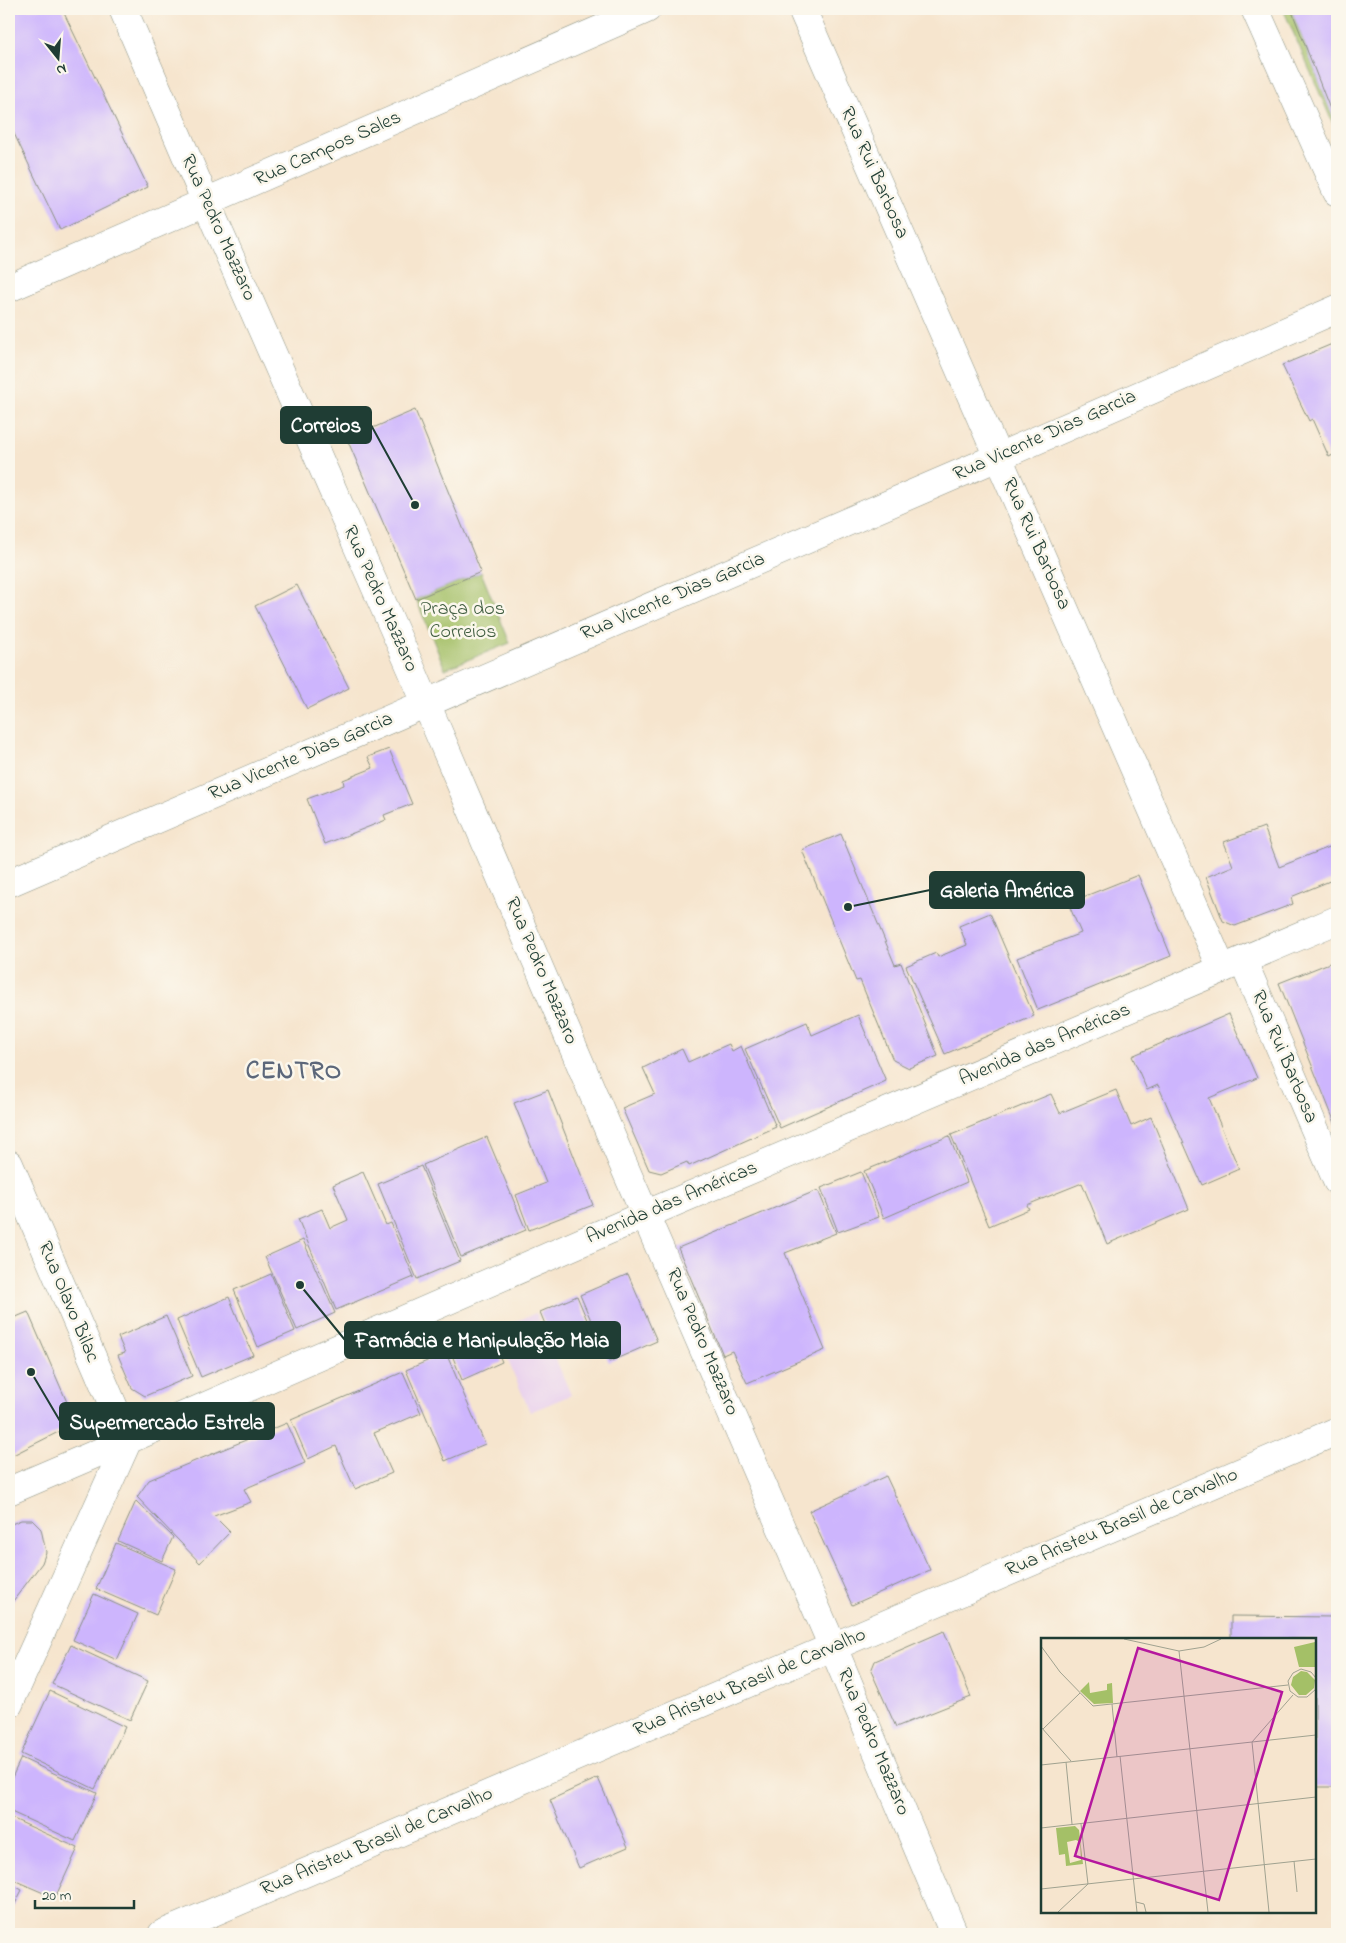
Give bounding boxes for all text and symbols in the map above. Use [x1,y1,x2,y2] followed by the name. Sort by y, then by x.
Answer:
[32,32,82,82] north arrow
[54,58,69,80] text: N
[832,102,916,244] street label: Rua Rui Barbosa
[250,104,406,194] street label: Rua Campos Sales
[173,150,263,306] street label: Rua Pedro Mazzaro
[949,383,1141,489] street label: Rua Vicente Dias Garcia
[281,407,371,443] callout: Correios
[291,412,361,442] text: Correios
[994,473,1078,615] street label: Rua Rui Barbosa
[335,521,425,677] street label: Rua Pedro Mazzaro
[576,545,770,649] street label: Rua Vicente Dias Garcia
[421,595,505,647] park label: Praça dos Correios
[204,705,398,809] street label: Rua Vicente Dias Garcia
[930,872,1084,908] callout: Galeria América
[940,877,1074,907] text: Galeria América
[497,893,585,1049] street label: Rua Pedro Mazzaro
[1243,986,1325,1128] street label: Rua Rui Barbosa
[955,996,1135,1094] street label: Avenida das Américas
[246,1054,342,1090] district label: CENTRO
[582,1154,762,1252] street label: Avenida das Américas
[29,1237,107,1367] street label: Rua Olavo Bilac
[658,1264,746,1420] street label: Rua Pedro Mazzaro
[345,1322,620,1358] callout: Farmácia e Manipulação Maia
[354,1327,609,1357] text: Farmácia e Manipulação Maia
[60,1403,274,1439] callout: Supermercado Estrela
[70,1409,264,1439] text: Supermercado Estrela
[1001,1461,1243,1585] street label: Rua Aristeu Brasil de Carvalho
[629,1621,871,1745] street label: Rua Aristeu Brasil de Carvalho
[1041,1638,1316,1913] inset map
[829,1664,917,1820] street label: Rua Pedro Mazzaro
[256,1780,498,1904] street label: Rua Aristeu Brasil de Carvalho
[35,1878,134,1910] scale bar
[42,1885,72,1907] text: 20 m

